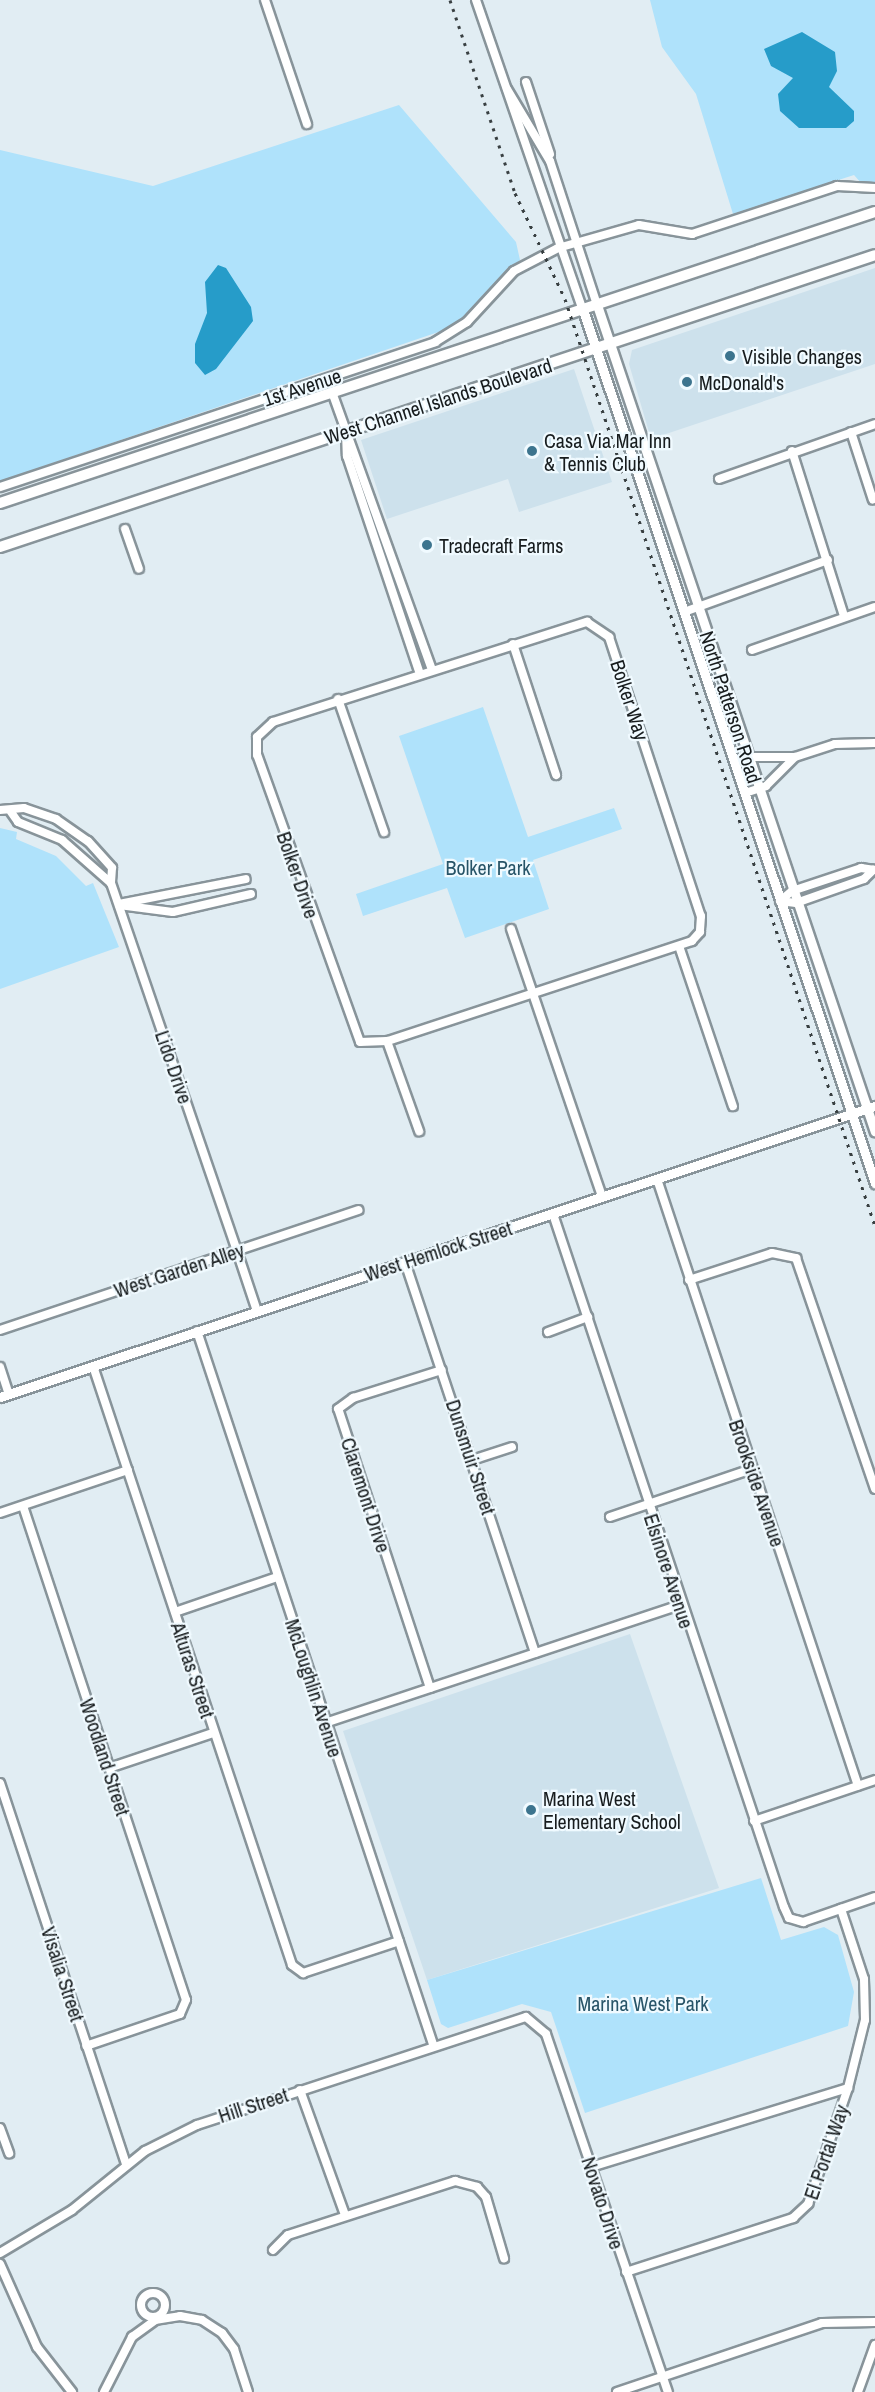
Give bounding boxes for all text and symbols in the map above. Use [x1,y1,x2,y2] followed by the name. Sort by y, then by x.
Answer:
[742,344,862,368] place label: Visible Changes
[723,349,737,363] marker: Visible Changes
[321,353,555,449] street label: West Channel Islands Boulevard
[259,363,345,411] street label: 1st Avenue
[699,370,784,394] place label: McDonald's
[680,375,694,389] marker: McDonald's
[544,428,671,475] place label: Casa Via Mar Inn & Tennis Club
[525,444,539,458] marker: Casa Via Mar Inn & Tennis Club
[439,533,563,557] place label: Tradecraft Farms
[420,538,434,552] marker: Tradecraft Farms
[695,628,767,786] street label: North Patterson Road
[606,657,654,743] street label: Bolker Way
[272,828,324,922] street label: Bolker Drive
[446,855,530,879] park label: Bolker Park
[150,1027,198,1107] street label: Lido Drive
[361,1216,515,1286] street label: West Hemlock Street
[110,1238,248,1302] street label: West Garden Alley
[441,1397,501,1517] street label: Dunsmuir Street
[724,1416,790,1550] street label: Brookside Avenue
[336,1435,396,1555] street label: Claremont Drive
[639,1510,699,1632] street label: Elsinore Avenue
[280,1615,348,1761] street label: McLoughlin Avenue
[166,1619,220,1721] street label: Alturas Street
[75,1695,135,1819] street label: Woodland Street
[543,1786,681,1833] place label: Marina West Elementary School
[524,1803,538,1817] marker: Marina West Elementary School
[36,1924,90,2024] street label: Visalia Street
[578,1991,708,2015] park label: Marina West Park
[215,2082,291,2128] street label: Hill Street
[799,2101,853,2203] street label: El Portal Way
[577,2154,629,2252] street label: Novato Drive

